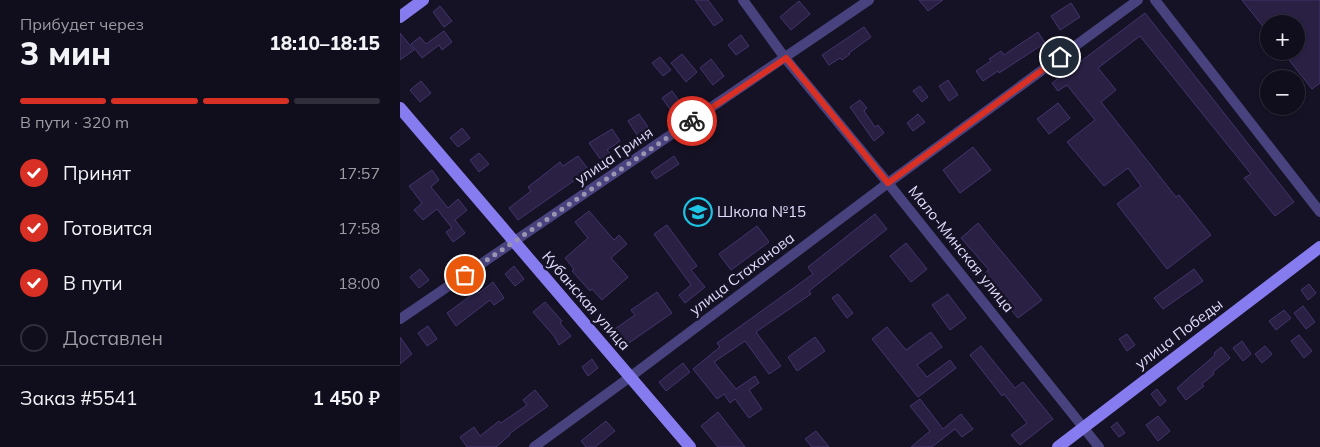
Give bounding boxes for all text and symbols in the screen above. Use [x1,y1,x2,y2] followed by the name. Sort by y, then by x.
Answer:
[20,14,144,34] text: Прибудет через
[1260,15,1305,115] map controls
[1260,15,1305,60] button: +
[269,31,380,55] text: 18:10–18:15
[20,33,111,73] text: 3 мин
[1039,36,1081,78] pin
[1046,43,1074,71] icon: home
[1260,70,1305,115] button: −
[667,96,717,146] courier
[678,107,706,135] icon: bike
[20,112,129,132] text: В пути · 320 m
[571,123,656,189] street label: улица Гриня
[20,159,48,187] icon: check
[63,161,131,185] text: Принят
[338,163,380,183] text: 17:57
[904,181,1018,316] street label: Мало-Минская улица
[683,197,713,227] school or university icon: Школа №15
[717,202,806,221] place label: Школа №15
[20,214,48,242] icon: check
[63,216,153,240] text: Готовится
[338,218,380,238] text: 17:58
[686,228,798,319] street label: улица Стаханова
[538,247,635,354] street label: Кубанская улица
[444,254,486,296] pin
[451,261,479,289] icon: bag
[20,269,48,297] icon: check
[63,271,122,295] text: В пути
[338,273,380,293] text: 18:00
[1131,294,1226,373] street label: улица Победы
[63,326,163,350] text: Доставлен
[20,386,137,410] text: Заказ #5541
[313,386,380,410] text: 1 450 ₽

